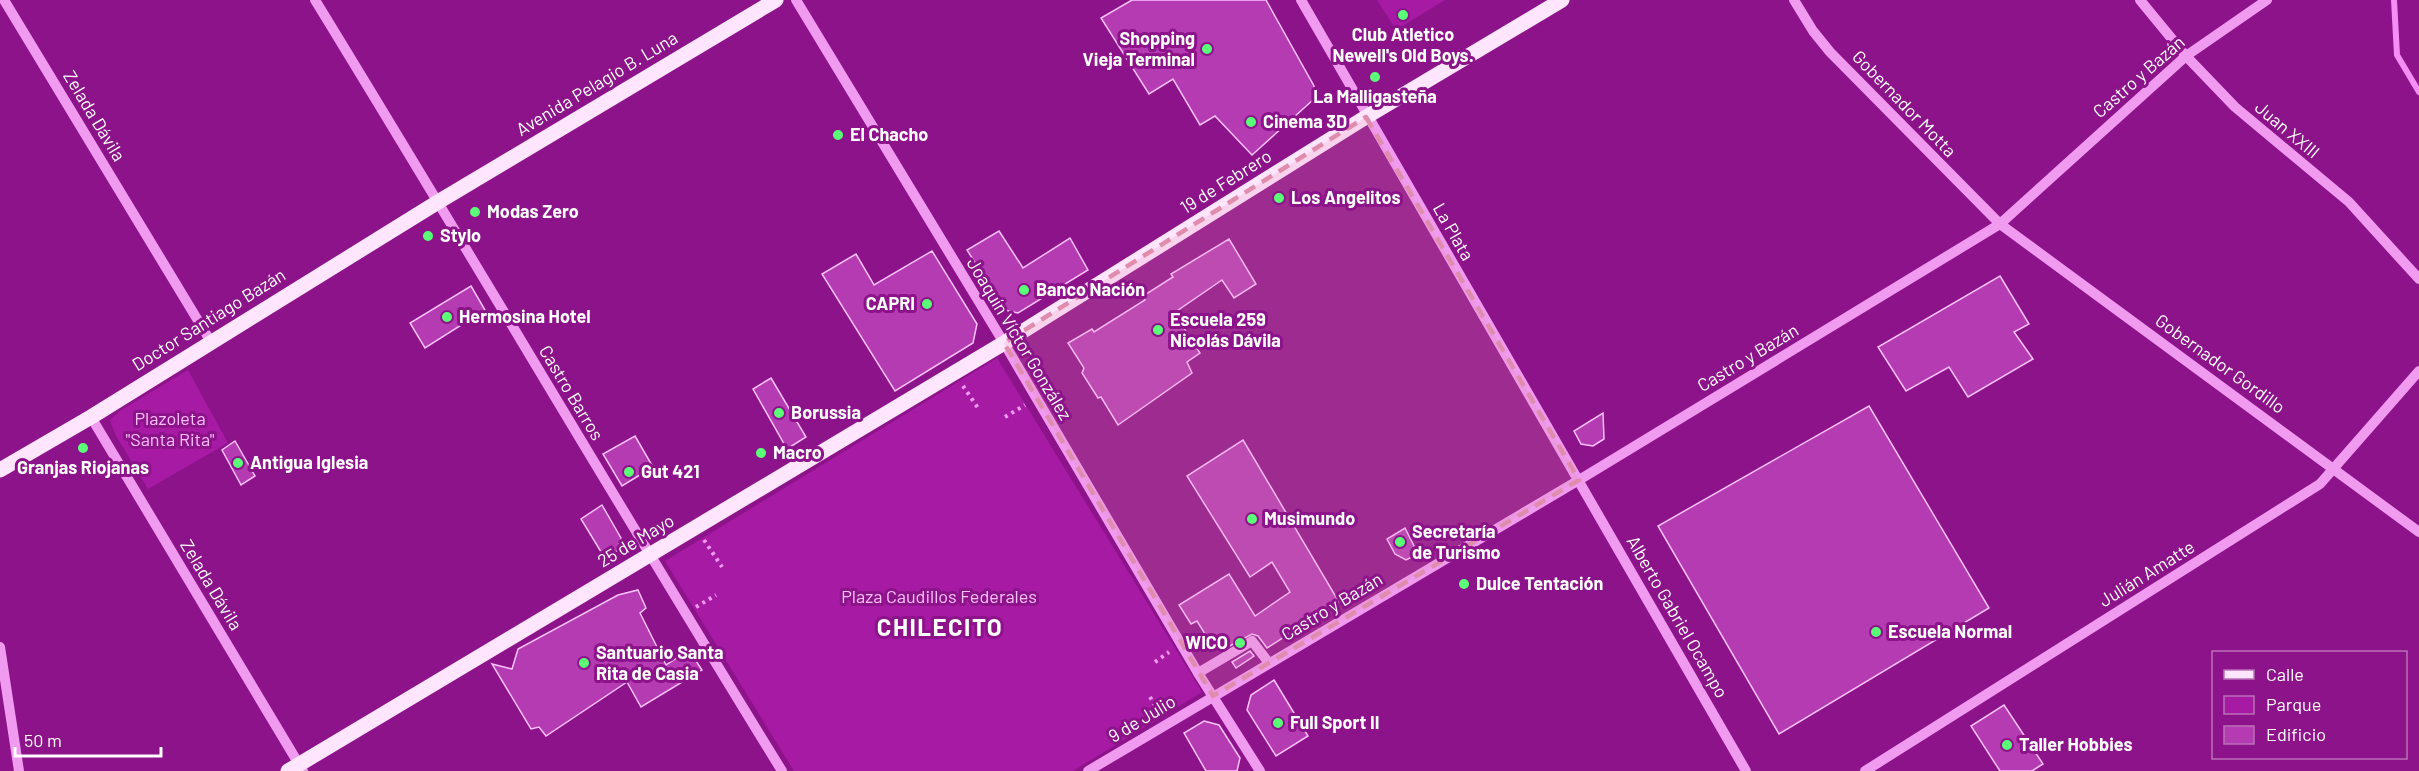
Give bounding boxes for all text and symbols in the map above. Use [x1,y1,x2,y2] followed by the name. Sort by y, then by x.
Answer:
[1396,8,1410,22] marker: Club Atletico Newell's Old Boys.
[1332,23,1474,66] place label: Club Atletico Newell's Old Boys.
[512,26,681,140] street label: Avenida Pelagio B. Luna
[1083,27,1195,70] place label: Shopping Vieja Terminal
[2088,30,2189,122] street label: Castro y Bazán
[1200,42,1214,56] marker: Shopping Vieja Terminal
[1848,45,1961,161] street label: Gobernador Motta
[59,66,131,165] street label: Zelada Dávila
[1368,70,1382,84] marker: La Malligasteña
[1313,85,1437,107] place label: La Malligasteña
[2251,96,2324,163] street label: Juan XXIII
[1263,110,1347,132] place label: Cinema 3D
[1244,115,1258,129] marker: Cinema 3D
[850,123,928,145] place label: El Chacho
[831,128,845,142] marker: El Chacho
[1176,144,1275,218] street label: 19 de Febrero
[1291,186,1400,208] place label: Los Angelitos
[1272,191,1286,205] marker: Los Angelitos
[1429,199,1479,264] street label: La Plata
[487,200,579,222] place label: Modas Zero
[468,205,482,219] marker: Modas Zero
[440,224,481,246] place label: Stylo
[421,229,435,243] marker: Stylo
[963,253,1077,424] street label: Joaquín Víctor González
[128,263,289,375] street label: Doctor Santiago Bazán
[1036,278,1145,300] place label: Banco Nación
[1017,283,1031,297] marker: Banco Nación
[866,292,915,314] place label: CAPRI
[920,297,934,311] marker: CAPRI
[459,305,591,327] place label: Hermosina Hotel
[1170,308,1281,351] place label: Escuela 259 Nicolás Dávila
[2151,309,2290,418] street label: Gobernador Gordillo
[440,310,454,324] marker: Hermosina Hotel
[1693,318,1802,396] street label: Castro y Bazán
[1151,323,1165,337] marker: Escuela 259 Nicolás Dávila
[535,341,609,444] street label: Castro Barros
[791,401,861,423] place label: Borussia
[772,406,786,420] marker: Borussia
[125,407,215,450] park label: Plazoleta "Santa Rita"
[76,441,90,455] marker: Granjas Riojanas
[773,441,822,463] place label: Macro
[754,446,768,460] marker: Macro
[250,451,368,473] place label: Antigua Iglesia
[17,456,149,478] place label: Granjas Riojanas
[231,456,245,470] marker: Antigua Iglesia
[641,460,700,482] place label: Gut 421
[622,465,636,479] marker: Gut 421
[1264,507,1355,529] place label: Musimundo
[593,509,678,572] street label: 25 de Mayo
[1245,512,1259,526] marker: Musimundo
[1412,520,1501,563] place label: Secretaría de Turismo
[1622,532,1733,701] street label: Alberto Gabriel Ocampo
[176,535,248,634] street label: Zelada Dávila
[1393,535,1407,549] marker: Secretaría de Turismo
[2095,535,2198,611] street label: Julián Amatte
[1277,567,1386,645] street label: Castro y Bazán
[1476,572,1603,594] place label: Dulce Tentación
[1457,577,1471,591] marker: Dulce Tentación
[841,585,1037,607] park label: Plaza Caudillos Federales
[877,612,1003,641] district label: CHILECITO
[1888,620,2012,642] place label: Escuela Normal
[1869,625,1883,639] marker: Escuela Normal
[1185,631,1228,653] place label: WICO
[1233,636,1247,650] marker: WICO
[596,641,724,684] place label: Santuario Santa Rita de Casia
[2212,651,2407,759] legend
[577,656,591,670] marker: Santuario Santa Rita de Casia
[2266,663,2304,685] text: Calle
[1104,690,1179,747] street label: 9 de Julio
[2266,693,2321,715] text: Parque
[1290,711,1379,733] place label: Full Sport II
[1271,716,1285,730] marker: Full Sport II
[15,720,160,758] scale bar
[2266,723,2326,745] text: Edificio
[24,729,62,751] text: 50 m
[2019,733,2133,755] place label: Taller Hobbies
[2000,738,2014,752] marker: Taller Hobbies

